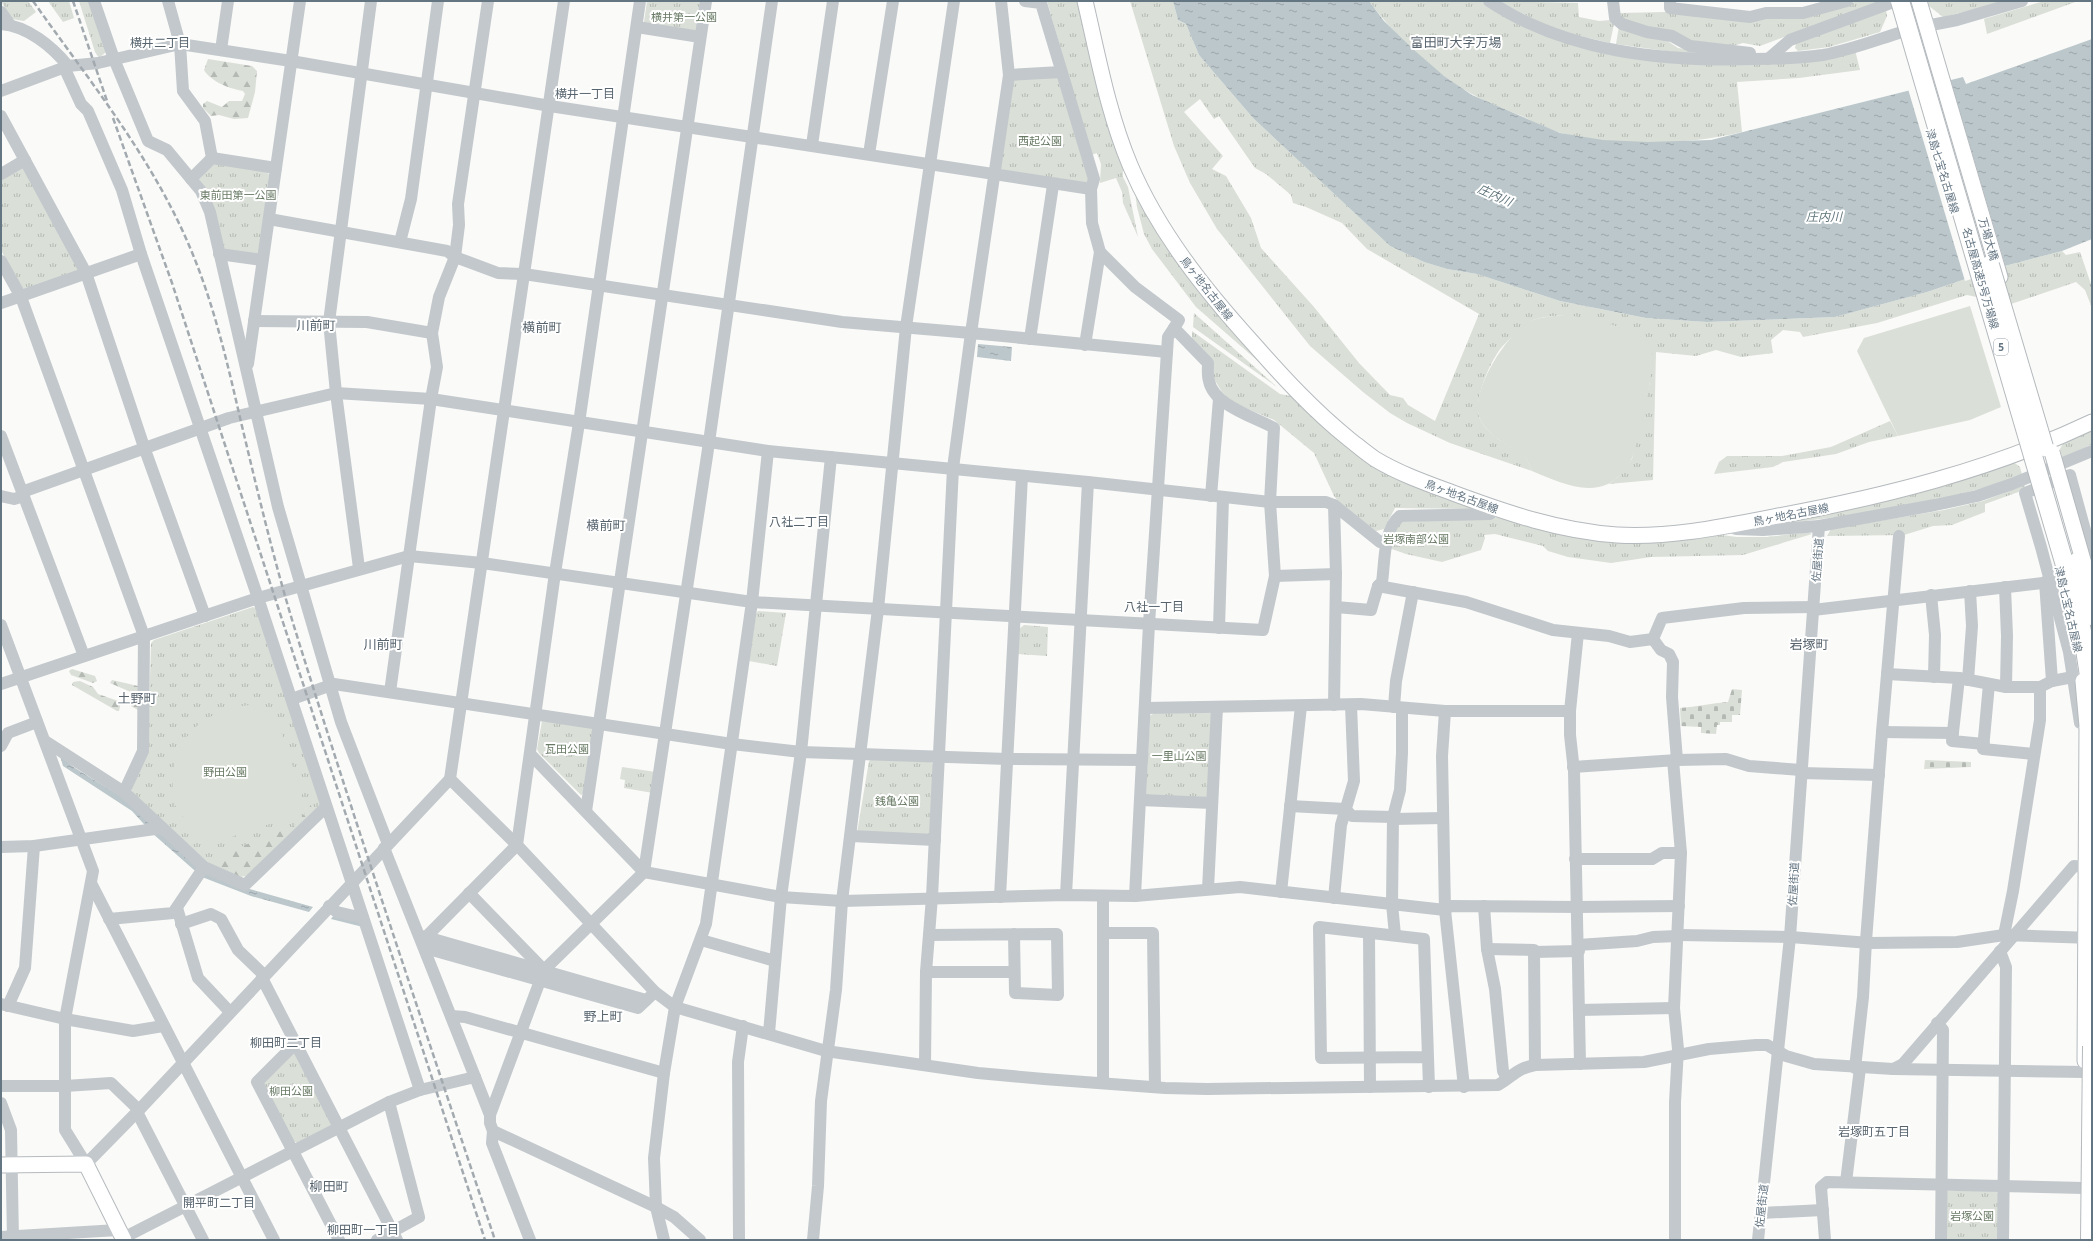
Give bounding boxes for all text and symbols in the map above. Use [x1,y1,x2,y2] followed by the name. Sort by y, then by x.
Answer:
[651,9,717,24] park label: 横井第一公園
[1410,33,1502,51] district label: 富田町大字万場
[130,34,190,51] district label: 横井二丁目
[555,85,615,102] district label: 横井一丁目
[1923,127,1963,215] street label: 津島七宝名古屋線
[1018,133,1062,148] park label: 西起公園
[1475,180,1517,211] water label: 庄内川
[200,187,277,202] park label: 東前田第一公園
[1806,208,1844,225] water label: 庄内川
[1976,216,2002,262] street label: 万場大橋
[1959,225,2003,331] street label: 名古屋高速5号万場線
[1177,253,1237,323] street label: 鳥ヶ地名古屋線
[296,316,336,334] district label: 川前町
[522,318,562,336] district label: 横前町
[1994,339,2008,355] road number: 5
[1423,476,1501,516] street label: 鳥ヶ地名古屋線
[1752,499,1830,529] street label: 鳥ヶ地名古屋線
[769,513,829,530] district label: 八社二丁目
[586,516,626,534] district label: 横前町
[1383,531,1449,546] park label: 岩塚南部公園
[1808,538,1826,582] street label: 佐屋街道
[2052,564,2086,654] street label: 津島七宝名古屋線
[1124,598,1184,615] district label: 八社一丁目
[363,635,403,653] district label: 川前町
[1789,635,1829,653] district label: 岩塚町
[117,689,157,707] district label: 土野町
[545,741,589,756] park label: 瓦田公園
[1152,748,1207,763] park label: 一里山公園
[203,764,247,779] park label: 野田公園
[875,793,919,808] park label: 銭亀公園
[1784,862,1802,906] street label: 佐屋街道
[583,1007,623,1025] district label: 野上町
[250,1034,322,1051] district label: 柳田町二丁目
[269,1083,313,1098] park label: 柳田公園
[1838,1123,1910,1140] district label: 岩塚町五丁目
[309,1177,349,1195] district label: 柳田町
[1751,1183,1771,1229] street label: 佐屋街道
[183,1194,255,1211] district label: 開平町二丁目
[1950,1208,1994,1223] park label: 岩塚公園
[327,1221,399,1238] district label: 柳田町一丁目

